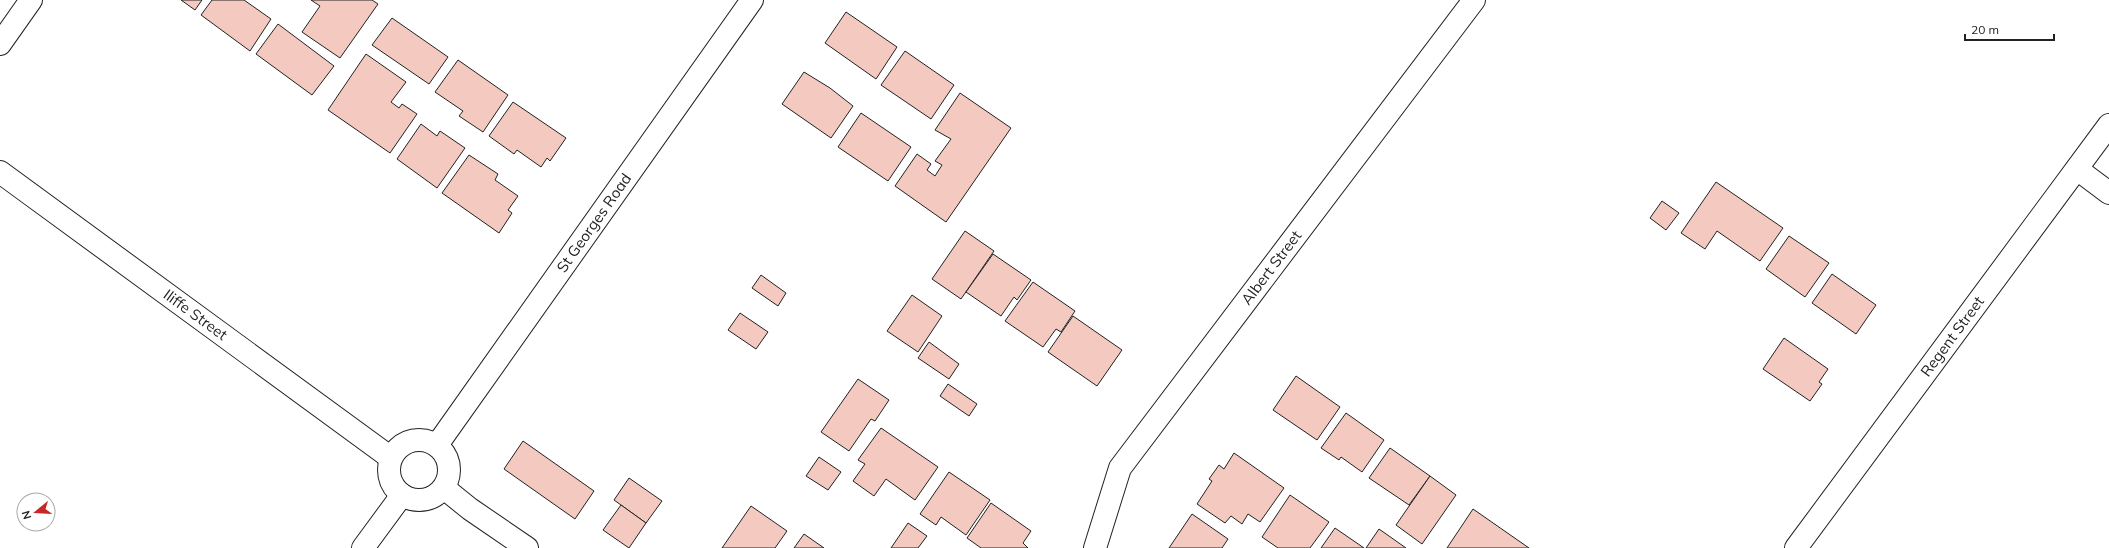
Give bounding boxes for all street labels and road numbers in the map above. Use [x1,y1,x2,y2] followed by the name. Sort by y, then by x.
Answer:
[552,169,635,276] street label: St Georges Road
[1237,226,1305,308] street label: Albert Street
[160,285,231,344] street label: Iliffe Street
[1916,292,1988,380] street label: Regent Street

